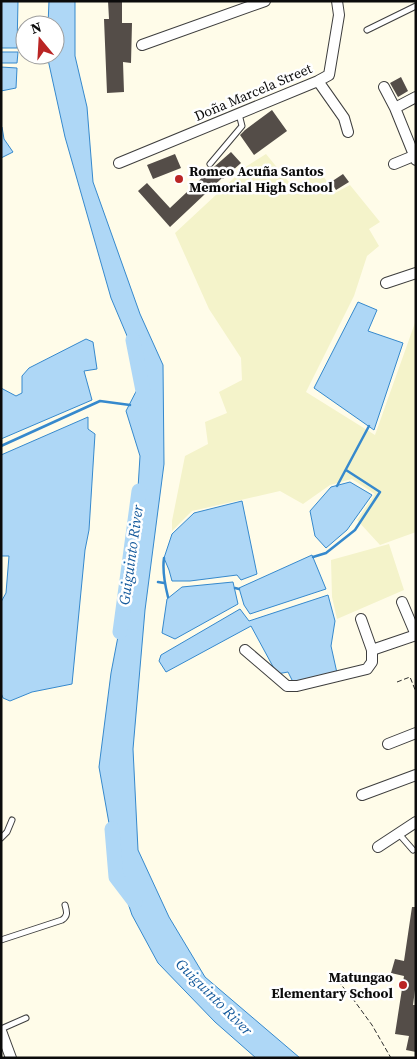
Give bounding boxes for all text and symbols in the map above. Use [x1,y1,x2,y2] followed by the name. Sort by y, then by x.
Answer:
[15,15,65,65] north arrow
[28,17,44,39] text: N
[191,58,315,126] street label: Doña Marcela Street
[189,161,333,197] place label: Romeo Acuña Santos Memorial High School
[173,173,185,185] marker: Romeo Acuña Santos Memorial High School
[113,503,148,606] water label: Guiguinto River
[171,954,258,1040] water label: Guiguinto River
[271,967,393,1003] place label: Matungao Elementary School
[397,979,409,991] marker: Matungao Elementary School

